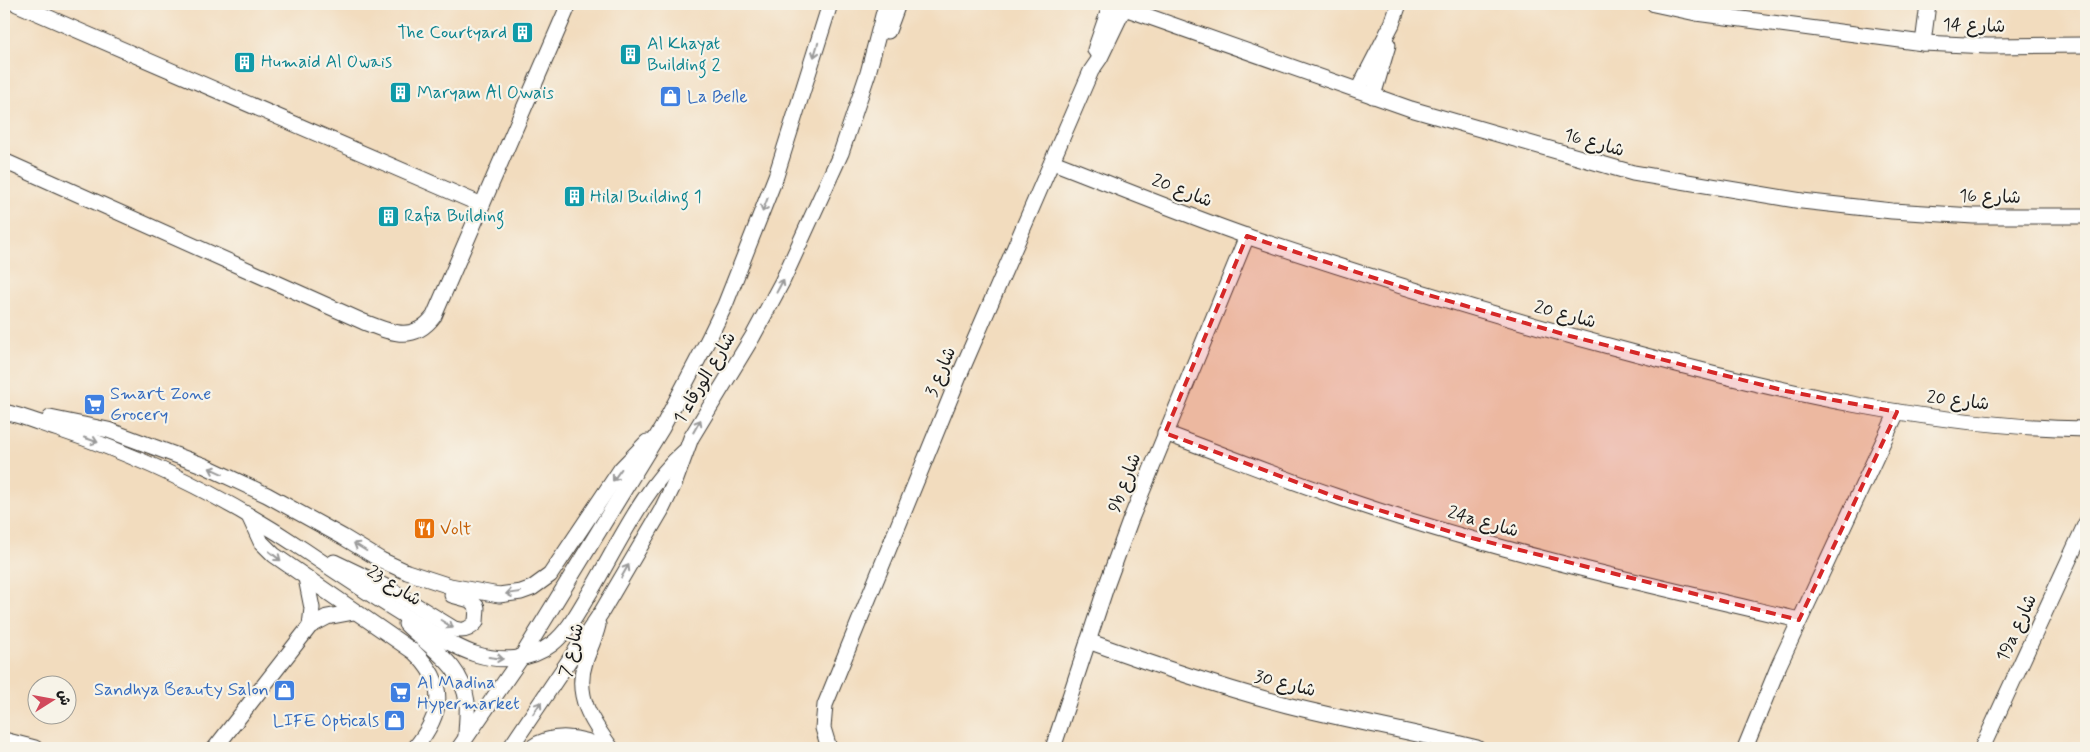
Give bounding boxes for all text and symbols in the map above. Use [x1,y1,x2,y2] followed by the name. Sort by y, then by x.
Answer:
[1942,13,2006,39] street label: شارع 14
[397,21,507,45] place label: The Courtyard
[511,21,535,45] building icon: The Courtyard
[647,32,721,79] place label: Al Khayat Building 2
[619,42,643,66] building icon: Al Khayat Building 2
[810,42,820,58] one-way arrow
[233,50,257,74] building icon: Humaid Al Owais
[261,50,392,74] place label: Humaid Al Owais
[389,81,413,105] building icon: Maryam Al Owais
[417,81,554,105] place label: Maryam Al Owais
[659,85,683,109] shop icon: La Belle
[687,85,748,109] place label: La Belle
[1561,123,1627,163] street label: شارع 16
[1148,169,1216,213] street label: شارع 20
[1959,184,2021,210] street label: شارع 16
[562,185,586,209] building icon: Hilal Building 1
[590,185,702,211] place label: Hilal Building 1
[760,197,769,212] one-way arrow
[376,204,400,228] building icon: Rafia Building
[404,204,504,230] place label: Rafia Building
[775,279,785,294] one-way arrow
[1531,295,1599,335] street label: شارع 20
[668,328,742,428] street label: شارع الورقاء 1
[920,343,962,401] street label: شارع 3
[110,382,211,427] place label: Smart Zone Grocery
[1925,385,1991,417] street label: شارع 20
[82,392,106,416] supermarket icon: Smart Zone Grocery
[692,419,702,434] one-way arrow
[83,436,98,445] one-way arrow
[1103,450,1147,516] street label: 9b شارع
[209,465,224,475] one-way arrow
[612,468,622,482] one-way arrow
[1445,500,1521,544] street label: 24a شارع
[412,517,436,541] restaurant icon: Volt
[440,517,472,541] place label: Volt
[353,542,367,552] one-way arrow
[269,550,282,561] one-way arrow
[362,560,426,612] street label: شارع 23
[620,564,630,579] one-way arrow
[505,589,521,599] one-way arrow
[1991,590,2043,666] street label: 19a شارع
[440,619,454,629] one-way arrow
[554,621,590,679] street label: شارع 7
[488,653,504,663] one-way arrow
[1252,665,1318,703] street label: شارع 30
[417,671,520,716] place label: Al Madina Hypermarket
[28,674,78,724] north arrow
[94,678,269,702] place label: Sandhya Beauty Salon
[273,678,297,702] shop icon: Sandhya Beauty Salon
[389,681,413,705] supermarket icon: Al Madina Hypermarket
[53,688,74,707] text: ش
[532,701,542,715] one-way arrow
[273,709,379,733] place label: LIFE Opticals
[383,709,407,733] shop icon: LIFE Opticals

